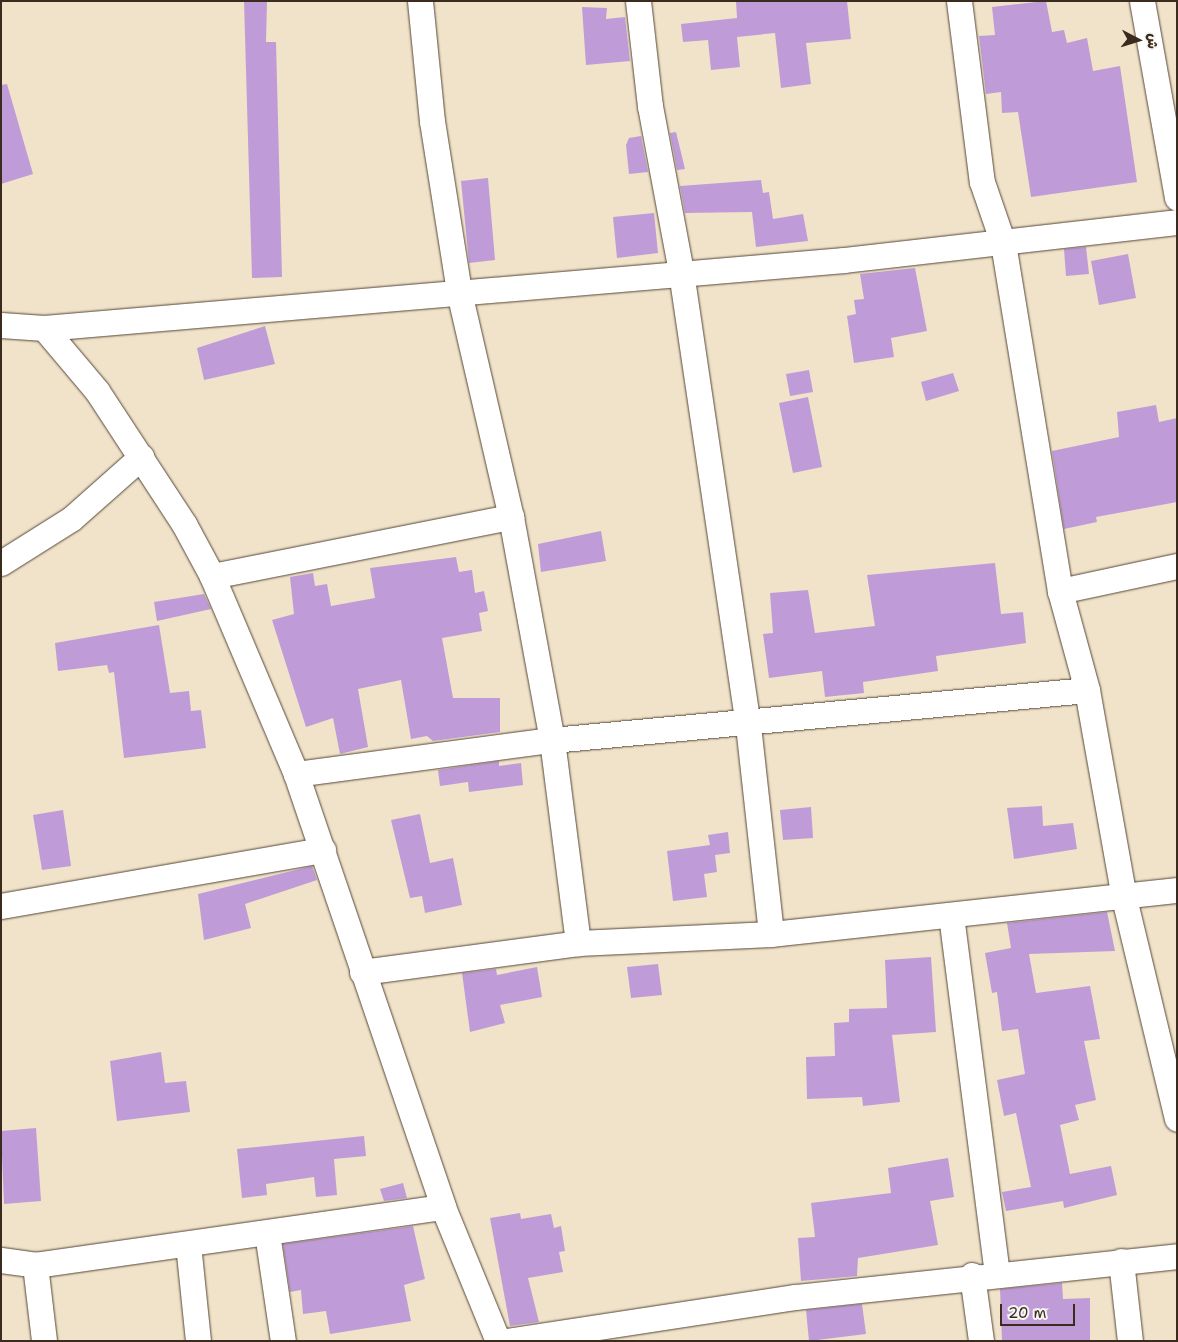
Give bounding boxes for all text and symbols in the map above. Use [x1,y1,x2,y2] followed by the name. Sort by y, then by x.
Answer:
[1113,15,1163,65] north arrow
[1143,33,1163,50] text: ش
[1003,1294,1078,1326] scale bar
[1008,1303,1047,1323] text: 20 m

